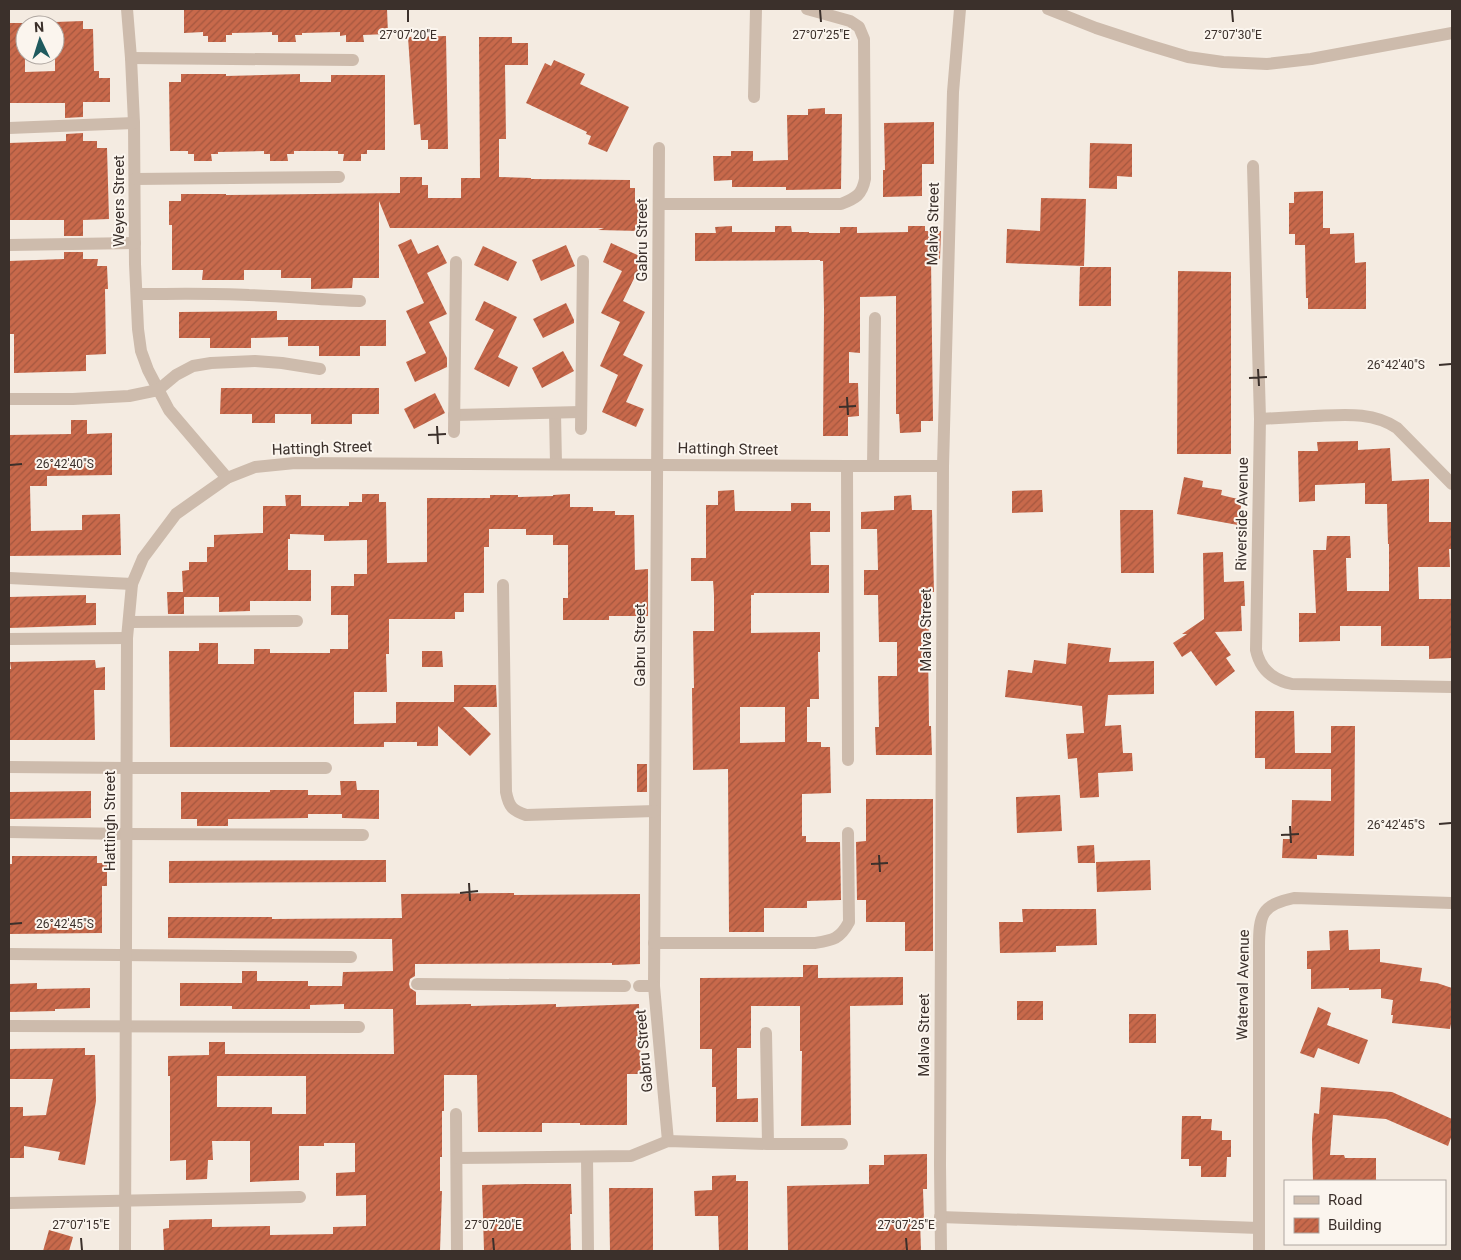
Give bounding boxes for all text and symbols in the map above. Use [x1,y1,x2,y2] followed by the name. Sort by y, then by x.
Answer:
[15,15,65,65] north arrow
[34,19,45,35] text: N
[379,28,437,42] text: 27°07'20"E
[792,28,850,42] text: 27°07'25"E
[1204,28,1262,42] text: 27°07'30"E
[110,155,128,247] street label: Weyers Street
[923,182,943,266] street label: Malva Street
[633,198,651,282] street label: Gabru Street
[1367,358,1425,372] text: 26°42'40"S
[271,437,373,459] street label: Hattingh Street
[678,439,779,459] street label: Hattingh Street
[36,457,94,471] text: 26°42'40"S
[1232,457,1252,571] street label: Riverside Avenue
[917,588,935,672] street label: Malva Street
[631,603,649,687] street label: Gabru Street
[101,771,119,871] street label: Hattingh Street
[1367,818,1425,832] text: 26°42'45"S
[36,917,94,931] text: 26°42'45"S
[1233,929,1253,1041] street label: Waterval Avenue
[915,993,933,1077] street label: Malva Street
[631,1009,657,1093] street label: Gabru Street
[1284,1180,1446,1245] legend
[1328,1191,1362,1209] text: Road
[1328,1216,1382,1234] text: Building
[52,1218,110,1232] text: 27°07'15"E
[464,1218,522,1232] text: 27°07'20"E
[877,1218,935,1232] text: 27°07'25"E

